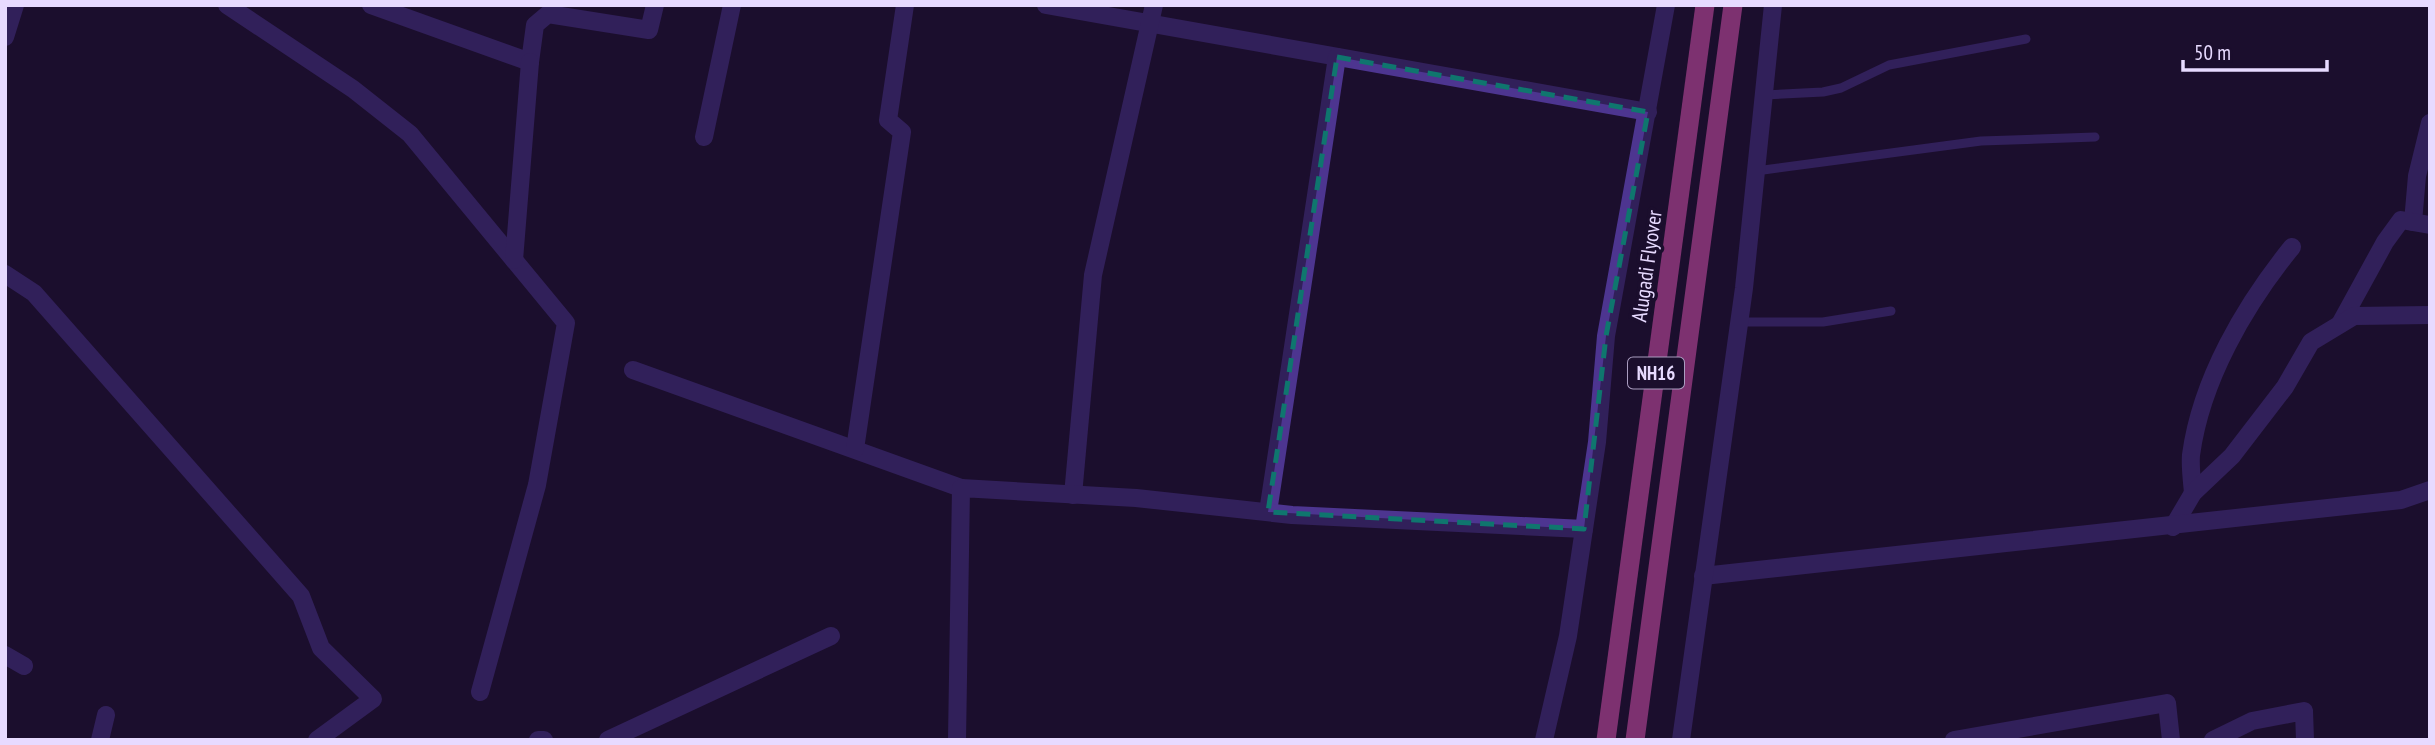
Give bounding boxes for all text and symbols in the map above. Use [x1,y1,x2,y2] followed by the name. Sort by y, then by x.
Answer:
[2183,28,2326,72] scale bar
[2194,39,2231,66] text: 50 m
[1625,208,1668,323] street label: Alugadi Flyover
[1628,358,1684,388] road number: NH16

